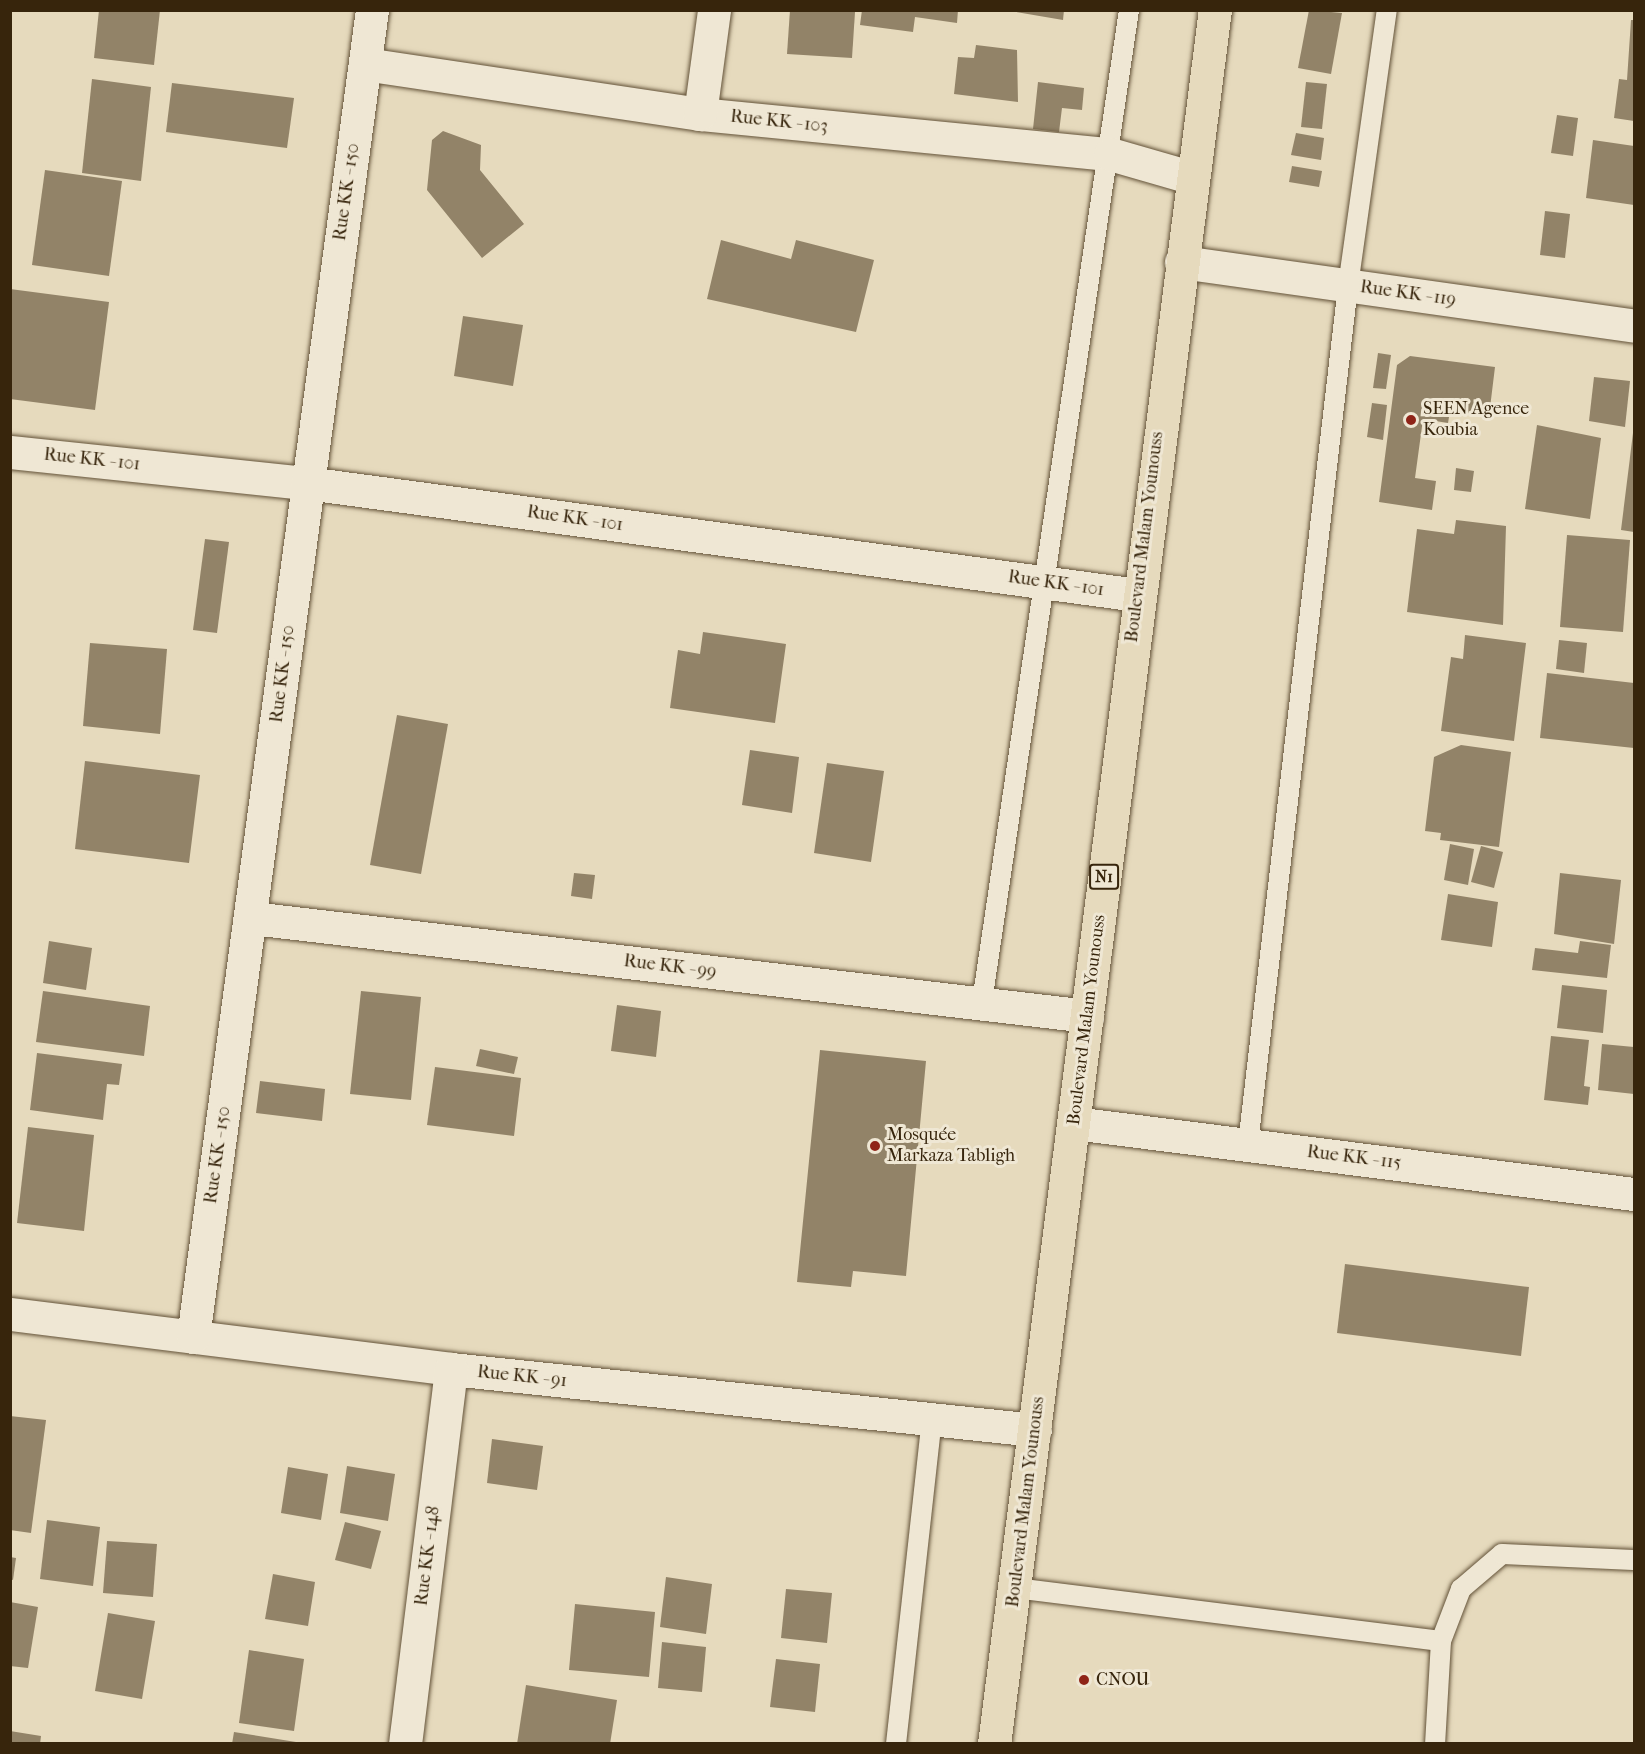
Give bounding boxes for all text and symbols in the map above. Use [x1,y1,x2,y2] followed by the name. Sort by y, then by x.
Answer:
[729,106,829,138] street label: Rue KK - 103
[329,142,365,242] street label: Rue KK - 150
[1359,277,1457,311] street label: Rue KK - 119
[1423,399,1529,442] place label: SEEN Agence Koubia
[1404,413,1418,427] marker: SEEN Agence Koubia
[1121,430,1169,644] street label: Boulevard Malam Younouss
[43,444,141,476] street label: Rue KK - 101
[526,502,624,536] street label: Rue KK - 101
[1007,567,1105,601] street label: Rue KK - 101
[266,624,300,724] street label: Rue KK - 150
[1089,864,1119,890] road number: N1
[1063,913,1111,1127] street label: Boulevard Malam Younouss
[622,951,718,983] street label: Rue KK - 99
[200,1105,236,1205] street label: Rue KK - 150
[887,1125,1015,1168] place label: Mosquée Markaza Tabligh
[868,1139,882,1153] marker: Mosquée Markaza Tabligh
[1306,1142,1402,1174] street label: Rue KK - 115
[476,1362,568,1392] street label: Rue KK - 91
[1002,1395,1050,1609] street label: Boulevard Malam Younouss
[411,1505,445,1607] street label: Rue KK - 148
[1096,1669,1150,1691] place label: CNOU
[1077,1673,1091,1687] marker: CNOU

